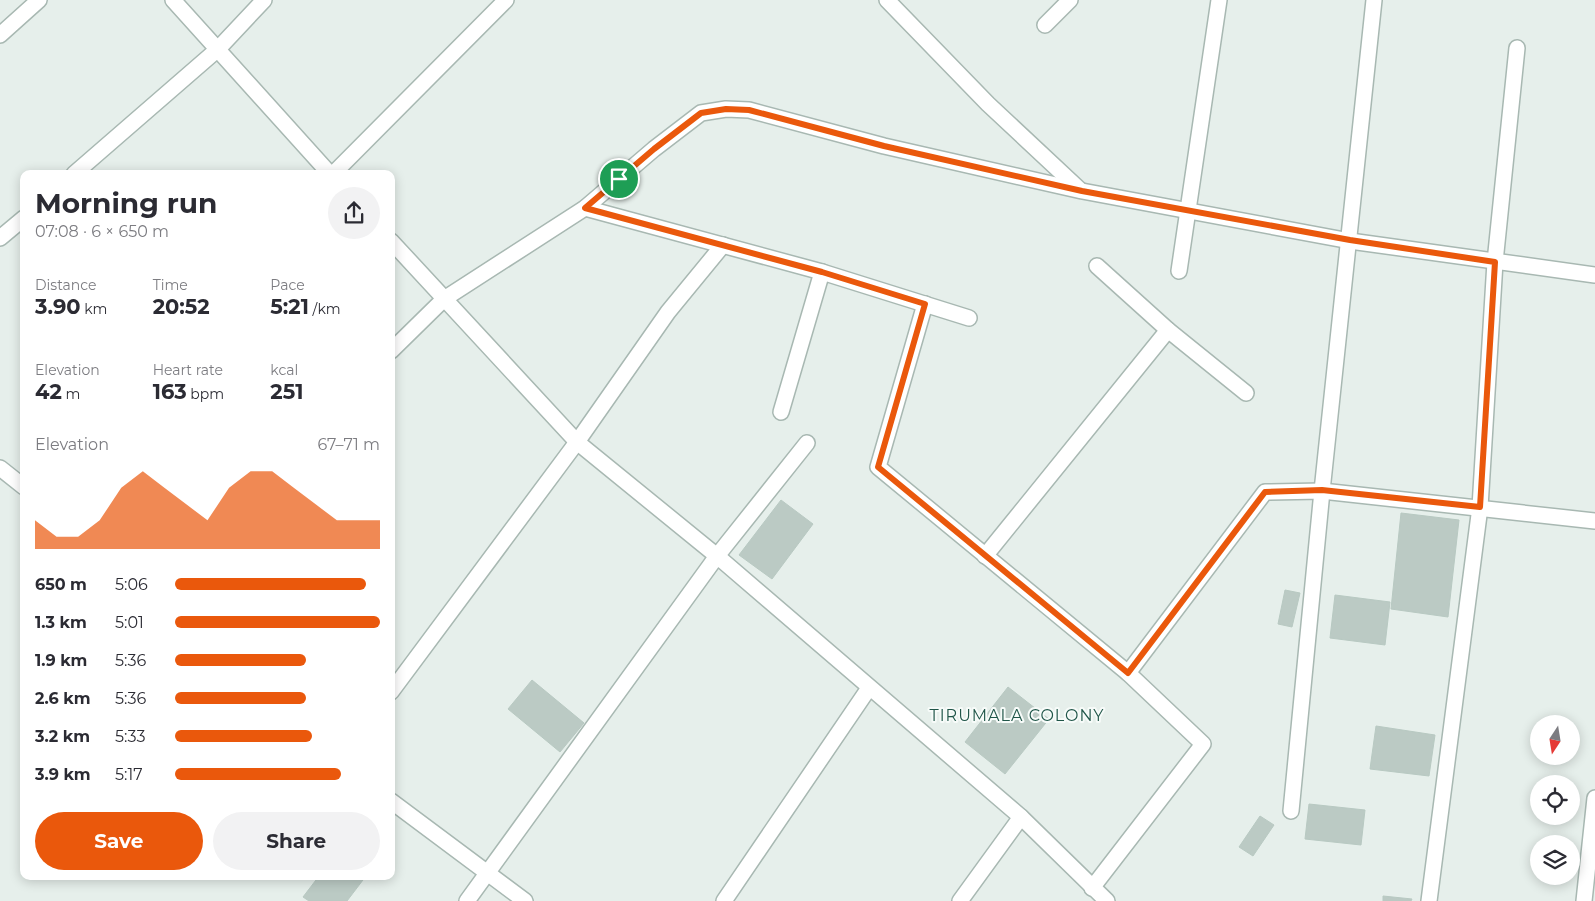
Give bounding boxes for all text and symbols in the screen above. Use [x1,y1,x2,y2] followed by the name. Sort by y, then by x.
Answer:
[598,158,640,200] pin
[605,165,633,193] icon: arrive
[35,186,217,220] text: Morning run
[328,187,380,239] button: share
[35,222,169,241] text: 07:08 · 6 × 650 m
[35,276,97,294] text: Distance
[153,276,188,294] text: Time
[270,276,305,294] text: Pace
[35,294,81,319] text: 3.90
[153,294,210,319] text: 20:52
[270,294,309,319] text: 5:21
[81,300,107,318] text: km
[309,300,341,318] text: /km
[35,361,100,379] text: Elevation
[153,361,223,379] text: Heart rate
[270,361,298,379] text: kcal
[35,379,62,404] text: 42
[153,379,187,404] text: 163
[270,379,303,404] text: 251
[62,385,80,403] text: m
[187,385,224,403] text: bpm
[35,435,109,454] text: Elevation
[317,435,380,454] text: 67–71 m
[35,575,87,594] text: 650 m
[115,575,148,594] text: 5:06
[35,613,87,632] text: 1.3 km
[115,613,144,632] text: 5:01
[35,651,87,670] text: 1.9 km
[115,651,146,670] text: 5:36
[35,689,91,708] text: 2.6 km
[115,689,146,708] text: 5:36
[930,706,1104,725] district label: TIRUMALA COLONY
[1530,715,1580,765] north arrow
[1530,715,1580,885] map controls
[35,727,90,746] text: 3.2 km
[115,727,145,746] text: 5:33
[35,765,91,784] text: 3.9 km
[115,765,143,784] text: 5:17
[1530,775,1580,825] button: locate
[35,812,203,870] button: Save
[213,812,380,870] button: Share
[1530,835,1580,885] button: layers

